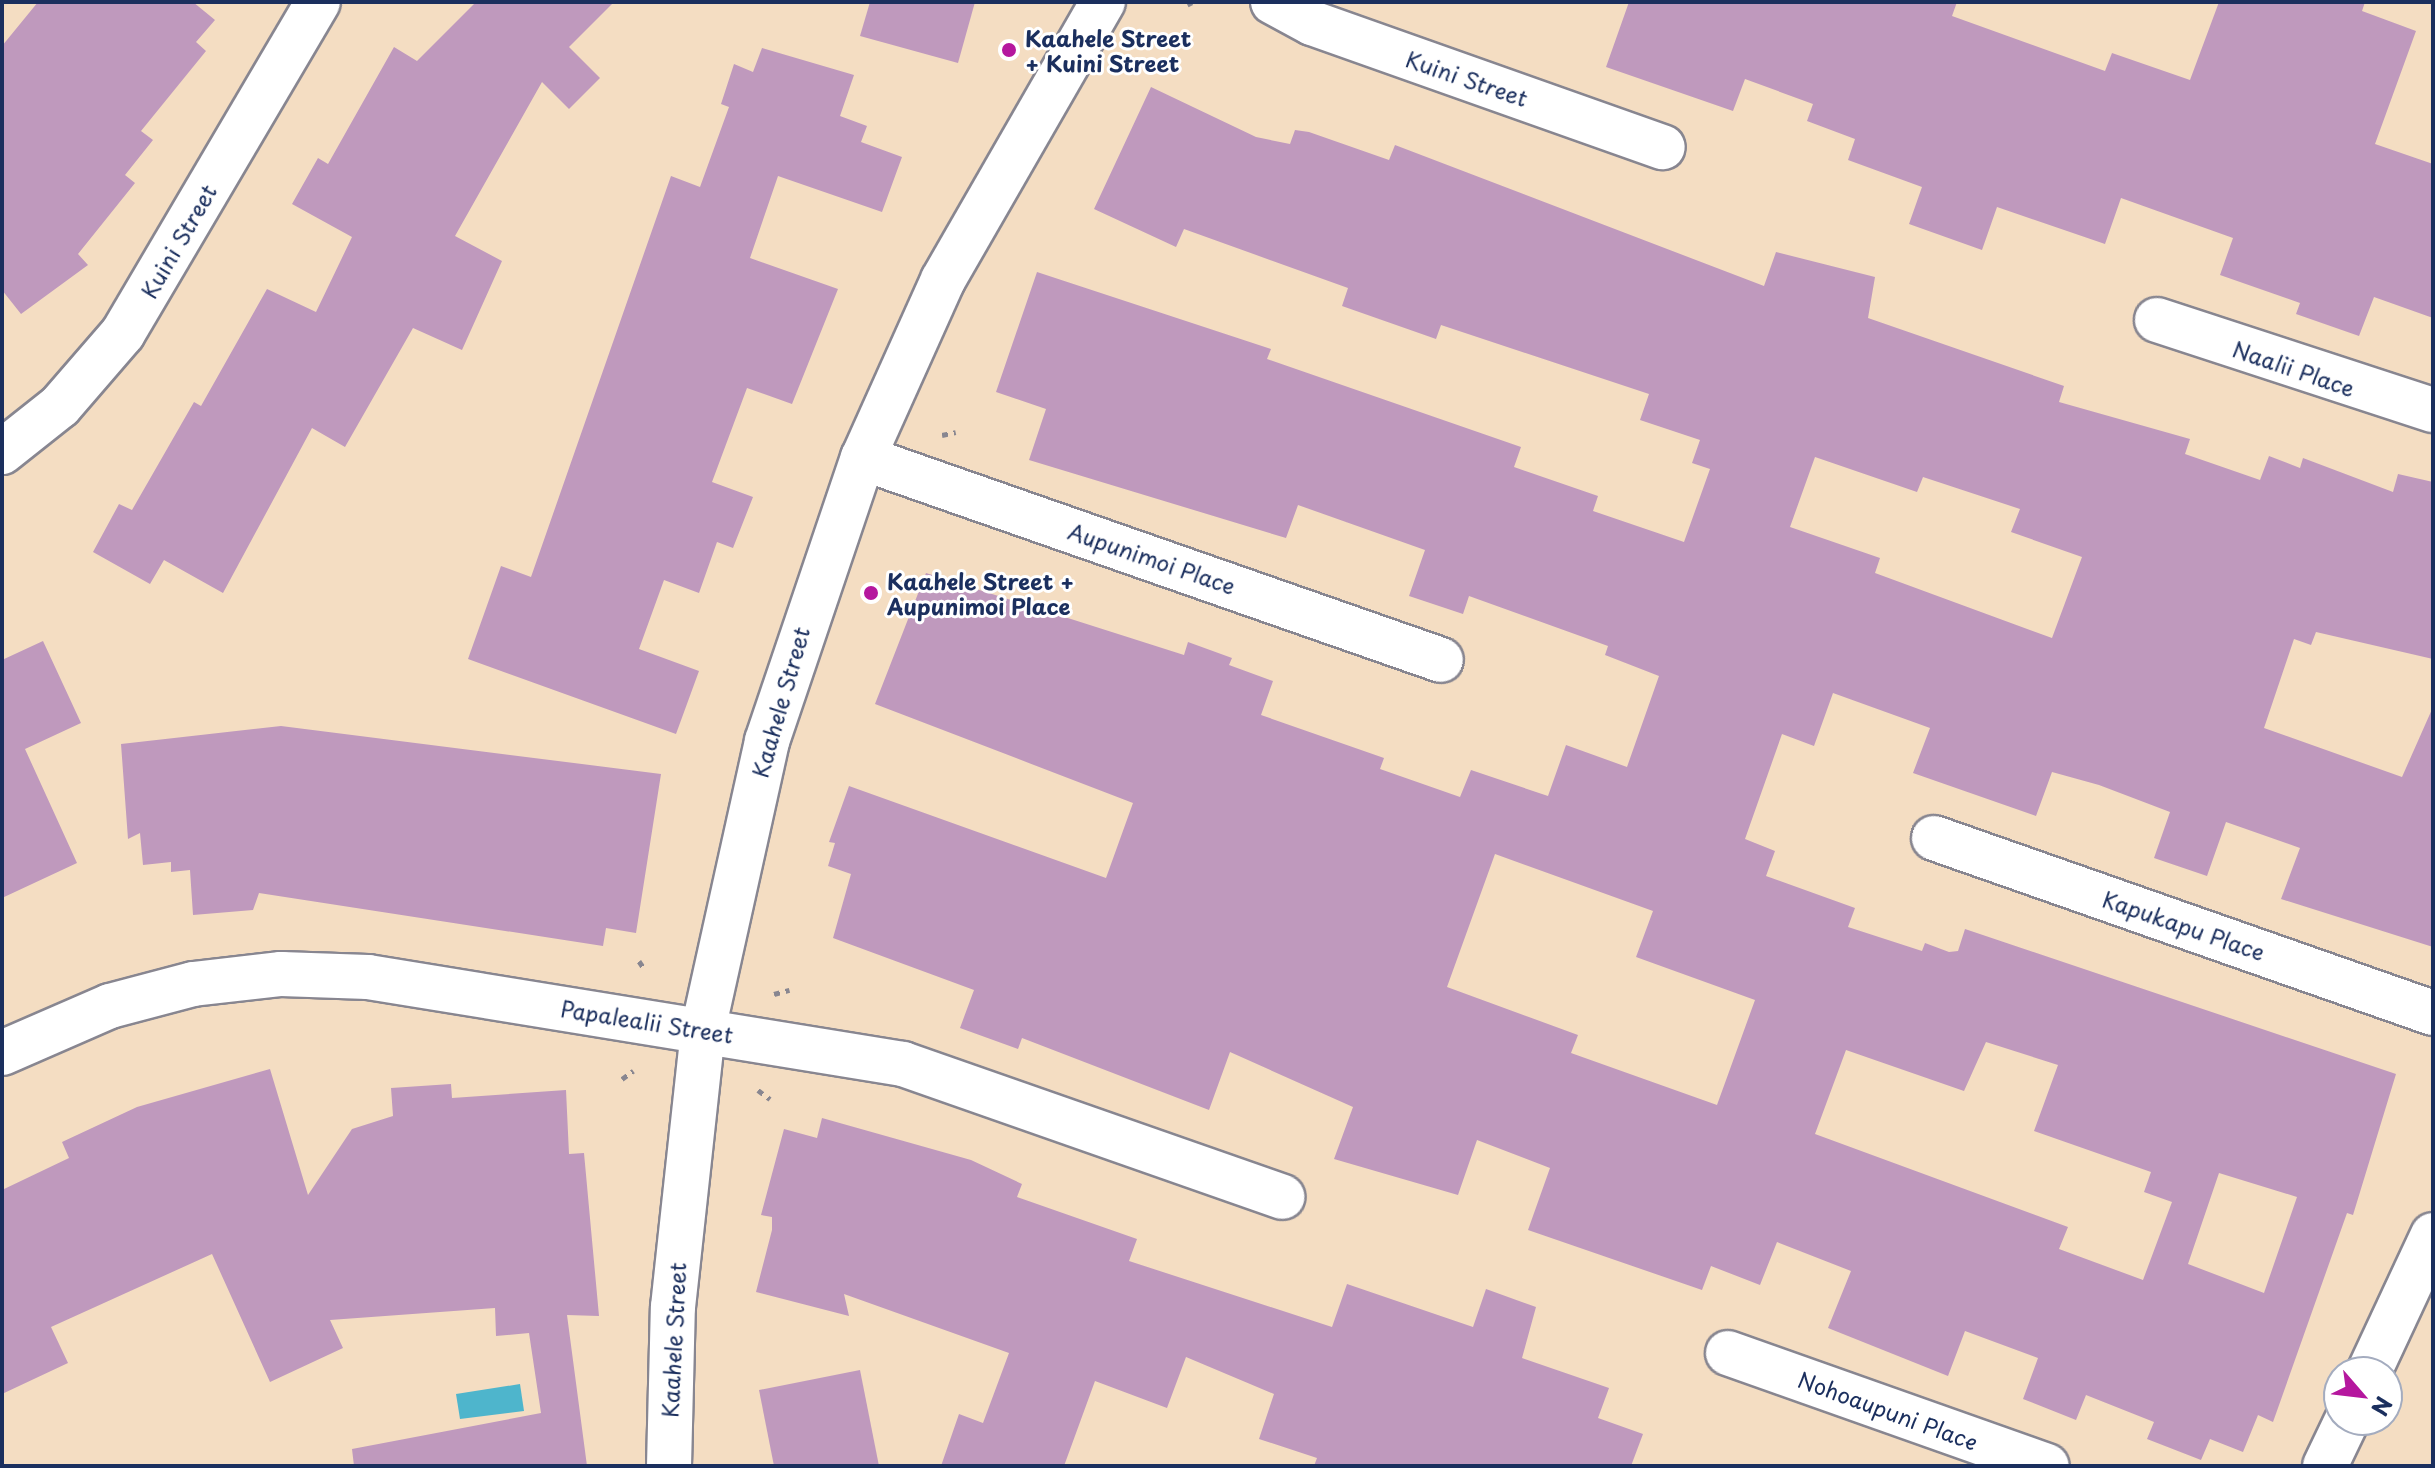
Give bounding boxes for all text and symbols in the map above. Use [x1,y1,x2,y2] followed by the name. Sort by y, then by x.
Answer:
[1025,24,1193,76] place label: Kaahele Street + Kuini Street
[1000,41,1018,59] marker: Kaahele Street + Kuini Street
[1403,45,1531,111] street label: Kuini Street
[135,180,221,302] street label: Kuini Street
[2230,335,2358,401] street label: Naalii Place
[1065,517,1239,599] street label: Aupunimoi Place
[887,567,1076,618] place label: Kaahele Street + Aupunimoi Place
[862,584,880,602] marker: Kaahele Street + Aupunimoi Place
[746,623,814,781] street label: Kaahele Street
[2100,885,2268,965] street label: Kapukapu Place
[558,994,736,1048] street label: Papalealii Street
[656,1261,690,1419] street label: Kaahele Street
[2323,1356,2403,1436] north arrow
[1795,1365,1981,1455] street label: Nohoaupuni Place
[2364,1391,2402,1422] text: N

